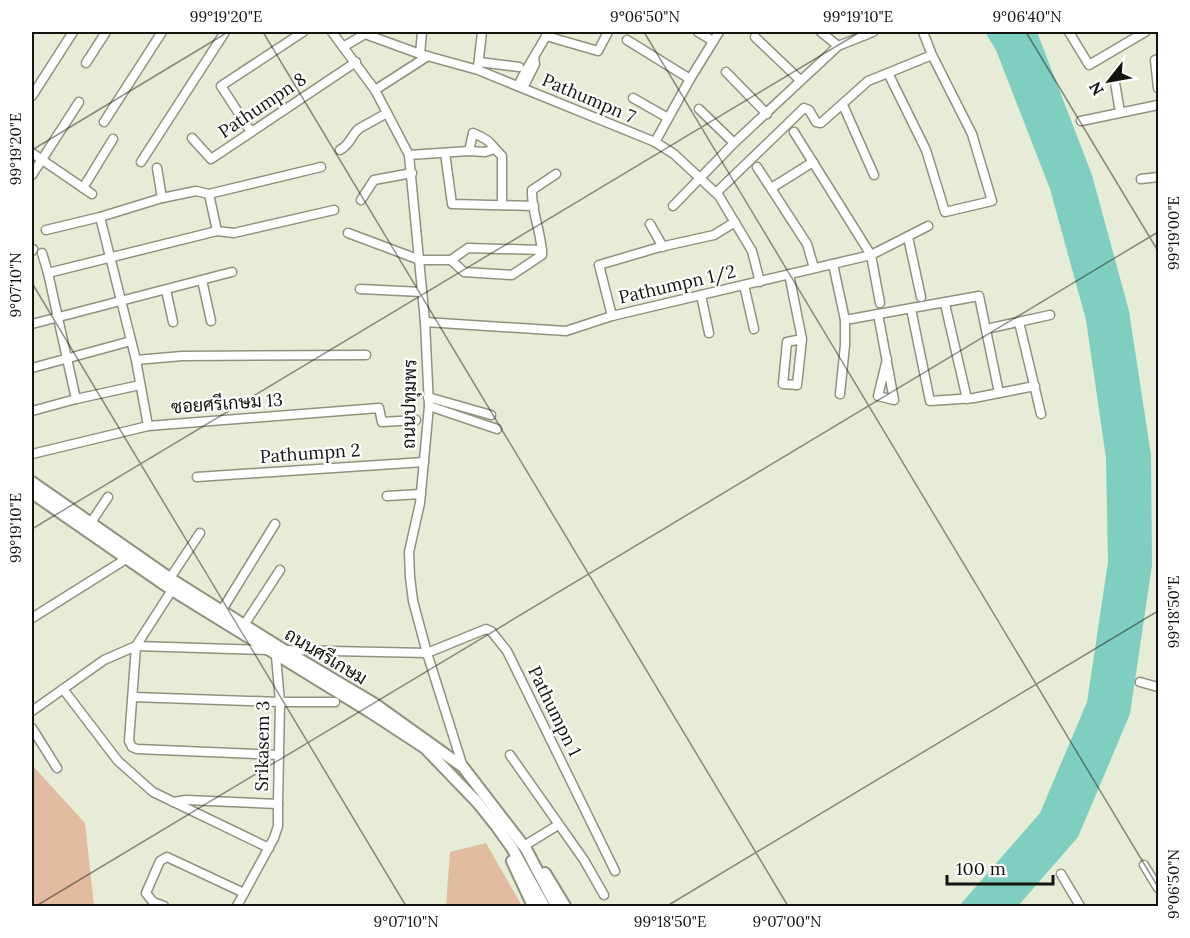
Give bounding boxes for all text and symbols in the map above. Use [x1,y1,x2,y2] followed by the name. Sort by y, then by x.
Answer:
[190,7,262,26] text: 99°19'20"E
[610,7,680,26] text: 9°06'50"N
[823,7,893,26] text: 99°19'10"E
[992,7,1062,26] text: 9°06'40"N
[1079,51,1139,111] north arrow
[214,67,310,143] street label: Pathumpn 8
[539,68,639,128] street label: Pathumpn 7
[1084,78,1108,99] text: N
[6,113,25,185] text: 99°19'20"E
[1164,196,1183,270] text: 99°19'00"E
[6,252,25,318] text: 9°07'10"N
[616,259,738,309] street label: Pathumpn 1/2
[397,359,422,449] street label: ถนนปทุมพร
[170,387,284,418] street label: ซอยศรีเกษม 13
[259,438,361,468] street label: Pathumpn 2
[6,493,25,563] text: 99°19'10"E
[1164,576,1183,648] text: 99°18'50"E
[281,622,372,690] street label: ถนนศรีเกษม
[523,662,587,760] street label: Pathumpn 1
[250,700,274,792] street label: Srikasem 3
[947,848,1054,886] scale bar
[1164,849,1183,919] text: 9°06'50"N
[956,857,1006,880] text: 100 m
[373,912,439,931] text: 9°07'10"N
[634,912,706,931] text: 99°18'50"E
[752,912,822,931] text: 9°07'00"N

